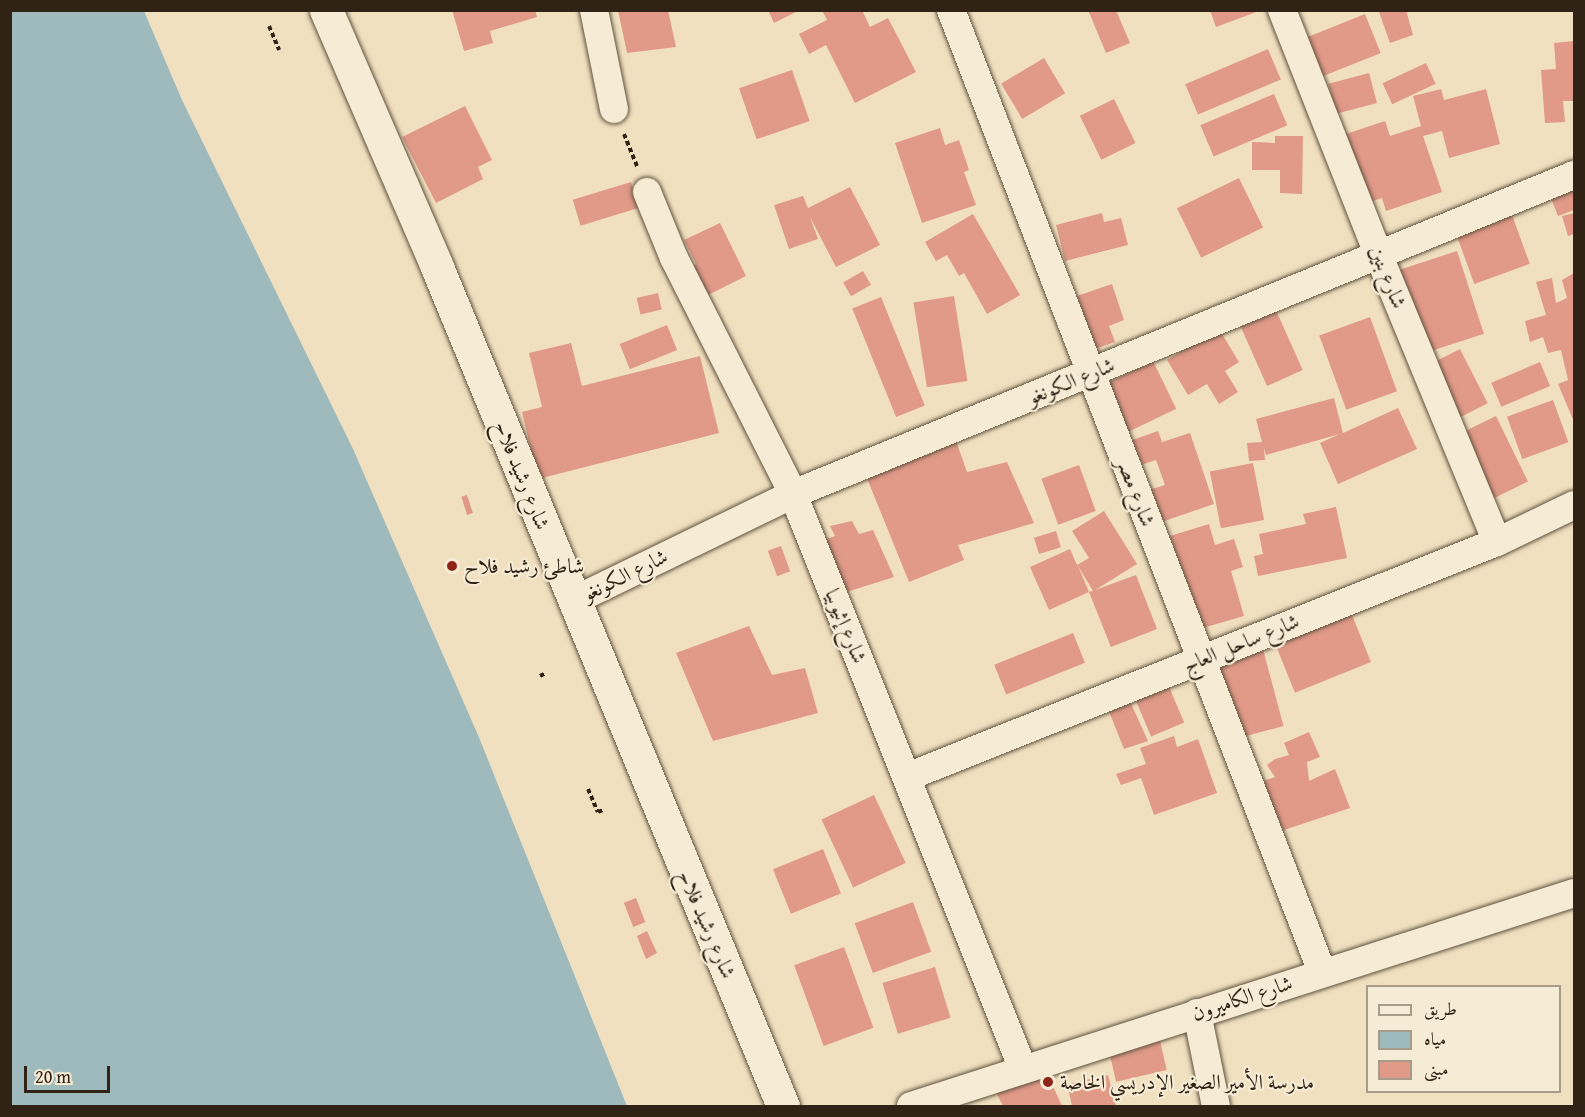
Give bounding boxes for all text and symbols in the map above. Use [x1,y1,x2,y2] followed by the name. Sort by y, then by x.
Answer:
[1364,242,1412,312] street label: شارع بنين
[1024,352,1118,410] street label: شارع الكونغو
[489,417,555,533] street label: شارع رشيد فلاح
[1111,454,1161,530] street label: شارع مصر
[578,544,672,606] street label: شارع الكونغو
[464,553,584,579] place label: شاطئ رشيد فلاح
[445,559,459,573] marker: شاطئ رشيد فلاح
[820,585,872,667] street label: شارع إثيوبيا
[1179,608,1303,678] street label: شارع ساحل العاج
[673,866,741,982] street label: شارع رشيد فلاح
[1188,970,1296,1026] street label: شارع الكاميرون
[1366,985,1561,1093] legend
[1424,995,1457,1022] text: طريق
[1424,1025,1446,1052] text: مياه
[27,1054,112,1092] scale bar
[1424,1055,1449,1082] text: مبنى
[35,1063,71,1090] text: 20 m
[1060,1069,1314,1095] place label: مدرسة الأمير الصغير الإدريسي الخاصة
[1041,1075,1055,1089] marker: مدرسة الأمير الصغير الإدريسي الخاصة

